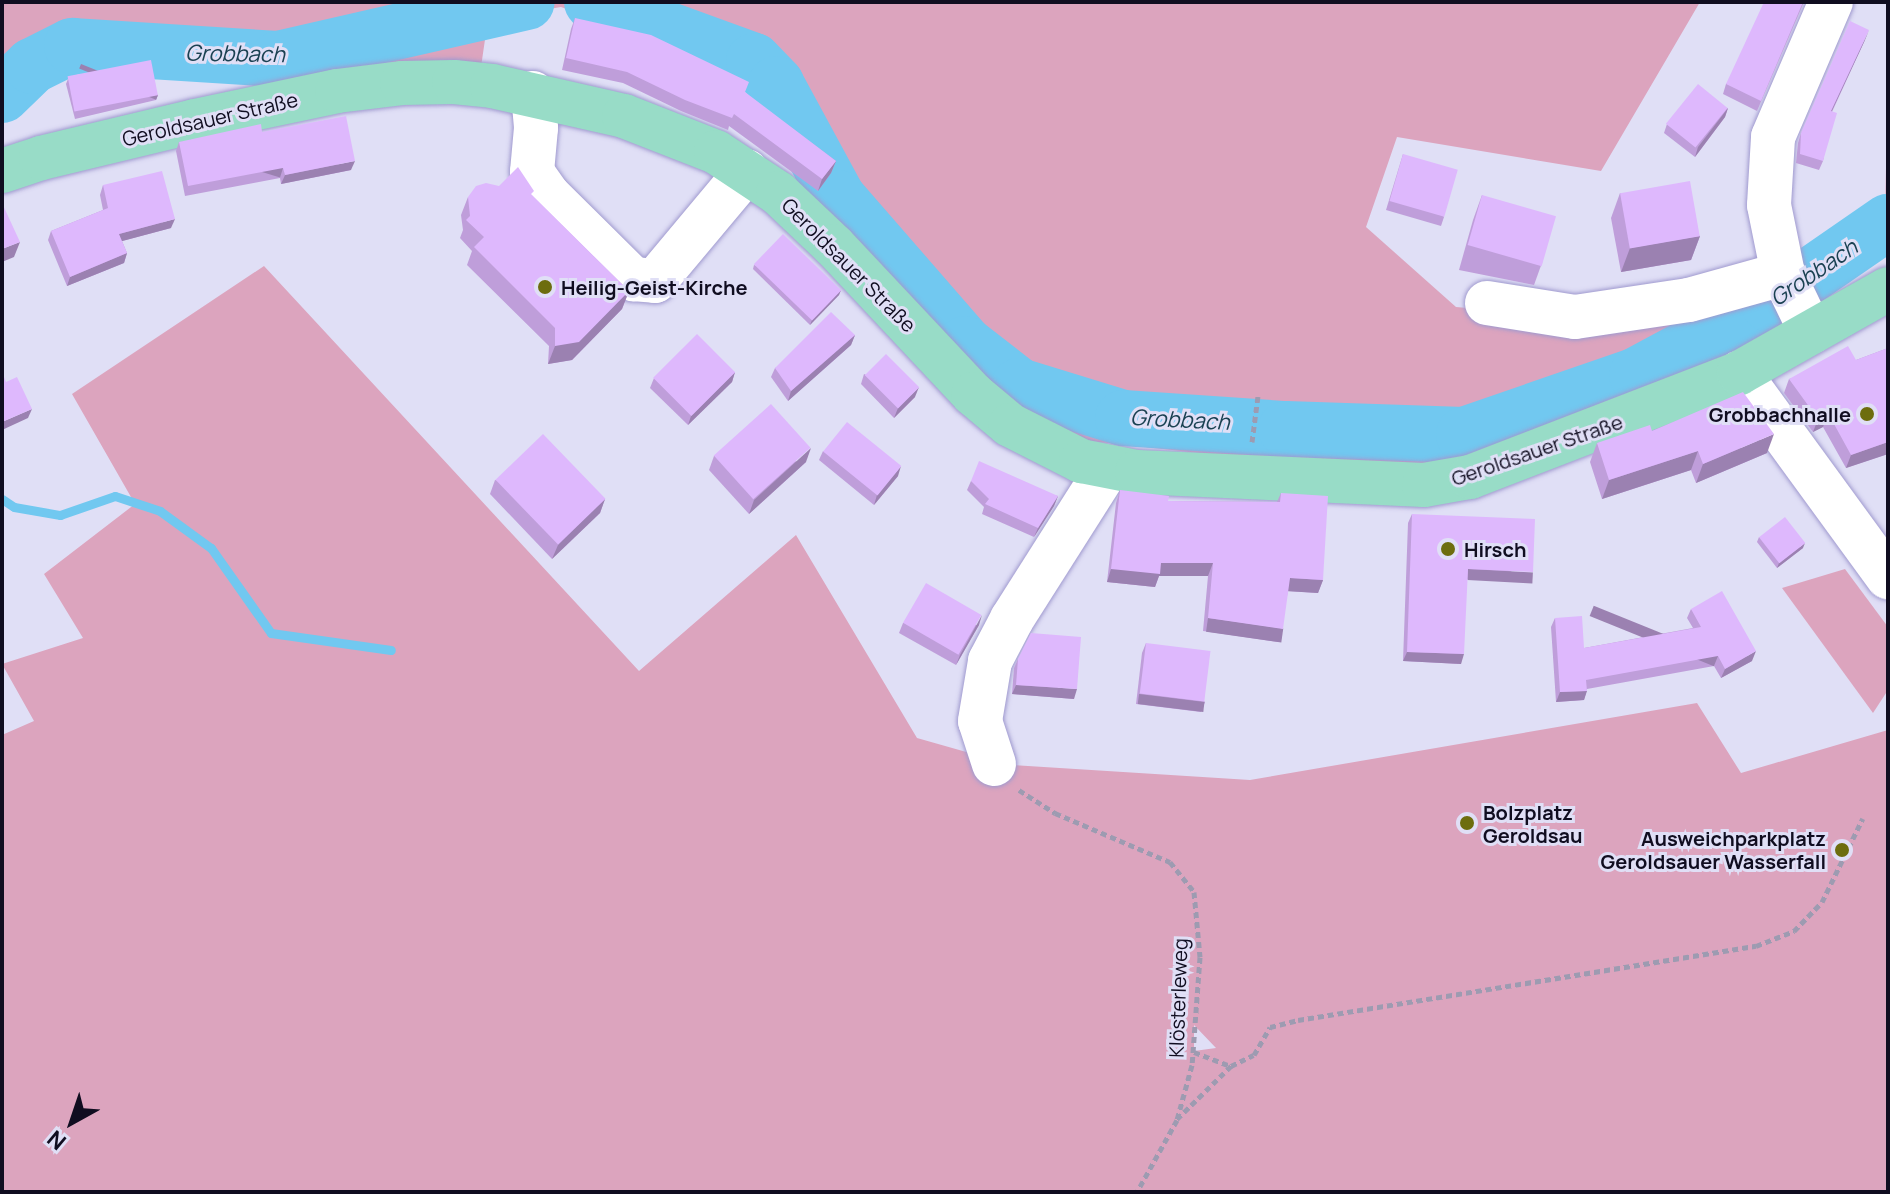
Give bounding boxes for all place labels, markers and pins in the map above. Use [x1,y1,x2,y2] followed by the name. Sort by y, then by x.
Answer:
[561,275,748,299] place label: Heilig-Geist-Kirche
[536,278,554,296] marker: Heilig-Geist-Kirche
[1709,402,1851,426] place label: Grobbachhalle
[1858,405,1876,423] marker: Grobbachhalle
[1464,537,1526,561] place label: Hirsch
[1439,540,1457,558] marker: Hirsch
[1483,800,1583,847] place label: Bolzplatz Geroldsau
[1458,814,1476,832] marker: Bolzplatz Geroldsau
[1601,826,1826,873] place label: Ausweichparkplatz Geroldsauer Wasserfall
[1833,841,1851,859] marker: Ausweichparkplatz Geroldsauer Wasserfall

